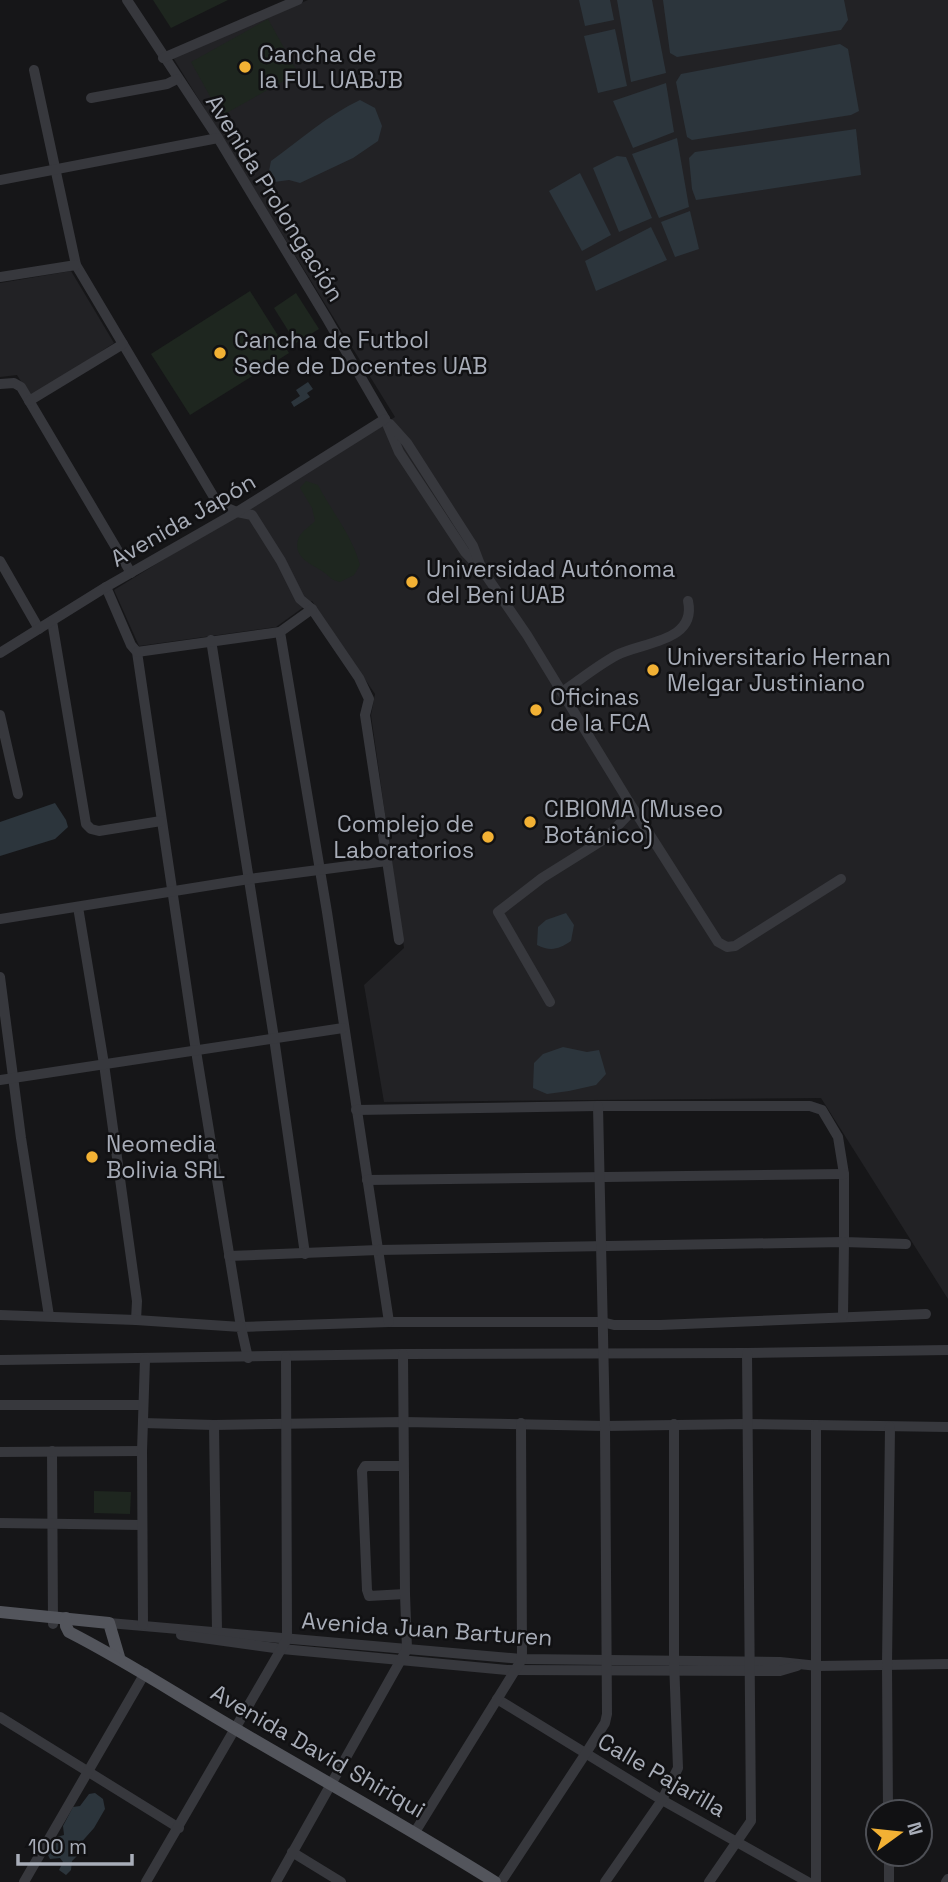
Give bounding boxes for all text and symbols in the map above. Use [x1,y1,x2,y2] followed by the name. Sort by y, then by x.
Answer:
[259,39,403,95] place label: Cancha de la FUL UABJB
[237,59,253,75] marker: Cancha de la FUL UABJB
[199,89,351,307] street label: Avenida Prolongación
[234,325,488,381] place label: Cancha de Futbol Sede de Docentes UAB
[212,345,228,361] marker: Cancha de Futbol Sede de Docentes UAB
[105,466,261,574] street label: Avenida Japón
[426,554,675,610] place label: Universidad Autónoma del Beni UAB
[404,574,420,590] marker: Universidad Autónoma del Beni UAB
[667,642,891,698] place label: Universitario Hernan Melgar Justiniano
[645,662,661,678] marker: Universitario Hernan Melgar Justiniano
[550,682,650,738] place label: Oficinas de la FCA
[528,702,544,718] marker: Oficinas de la FCA
[544,794,723,850] place label: CIBIOMA (Museo Botánico)
[333,809,474,865] place label: Complejo de Laboratorios
[522,814,538,830] marker: CIBIOMA (Museo Botánico)
[480,829,496,845] marker: Complejo de Laboratorios
[106,1129,225,1185] place label: Neomedia Bolivia SRL
[84,1149,100,1165] marker: Neomedia Bolivia SRL
[301,1605,553,1653] street label: Avenida Juan Barturen
[205,1677,431,1825] street label: Avenida David Shiriqui
[592,1726,732,1824] street label: Calle Pajarilla
[864,1798,934,1868] north arrow
[901,1819,929,1838] text: N
[18,1822,131,1866] scale bar
[28,1833,87,1860] text: 100 m

